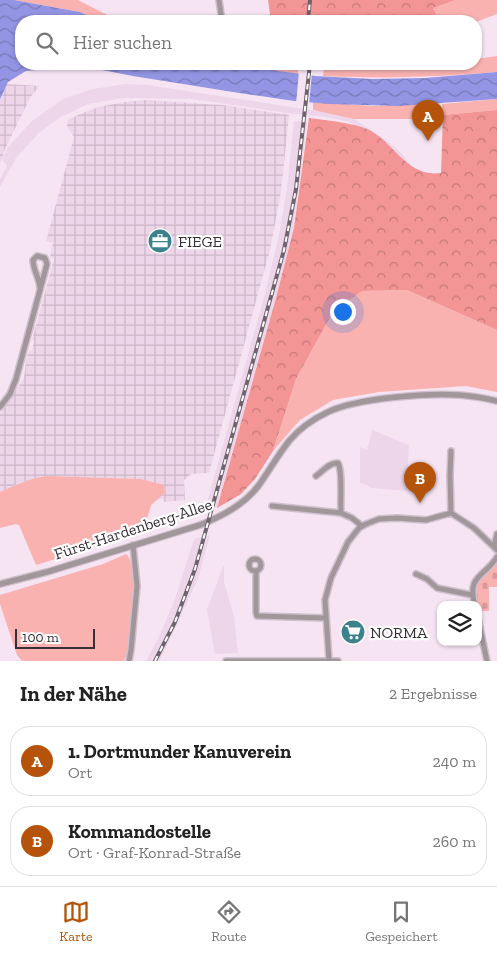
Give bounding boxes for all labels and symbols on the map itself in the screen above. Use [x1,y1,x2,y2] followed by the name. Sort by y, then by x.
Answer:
[412,100,444,141] pin: A
[147,228,173,254] office icon: FIEGE
[178,232,222,251] place label: FIEGE
[330,299,356,325] your location
[404,462,436,503] pin: B
[52,494,214,564] street label: Fürst-Hardenberg-Allee
[340,619,366,645] supermarket icon: NORMA
[370,623,428,642] place label: NORMA
[15,626,95,649] scale bar

